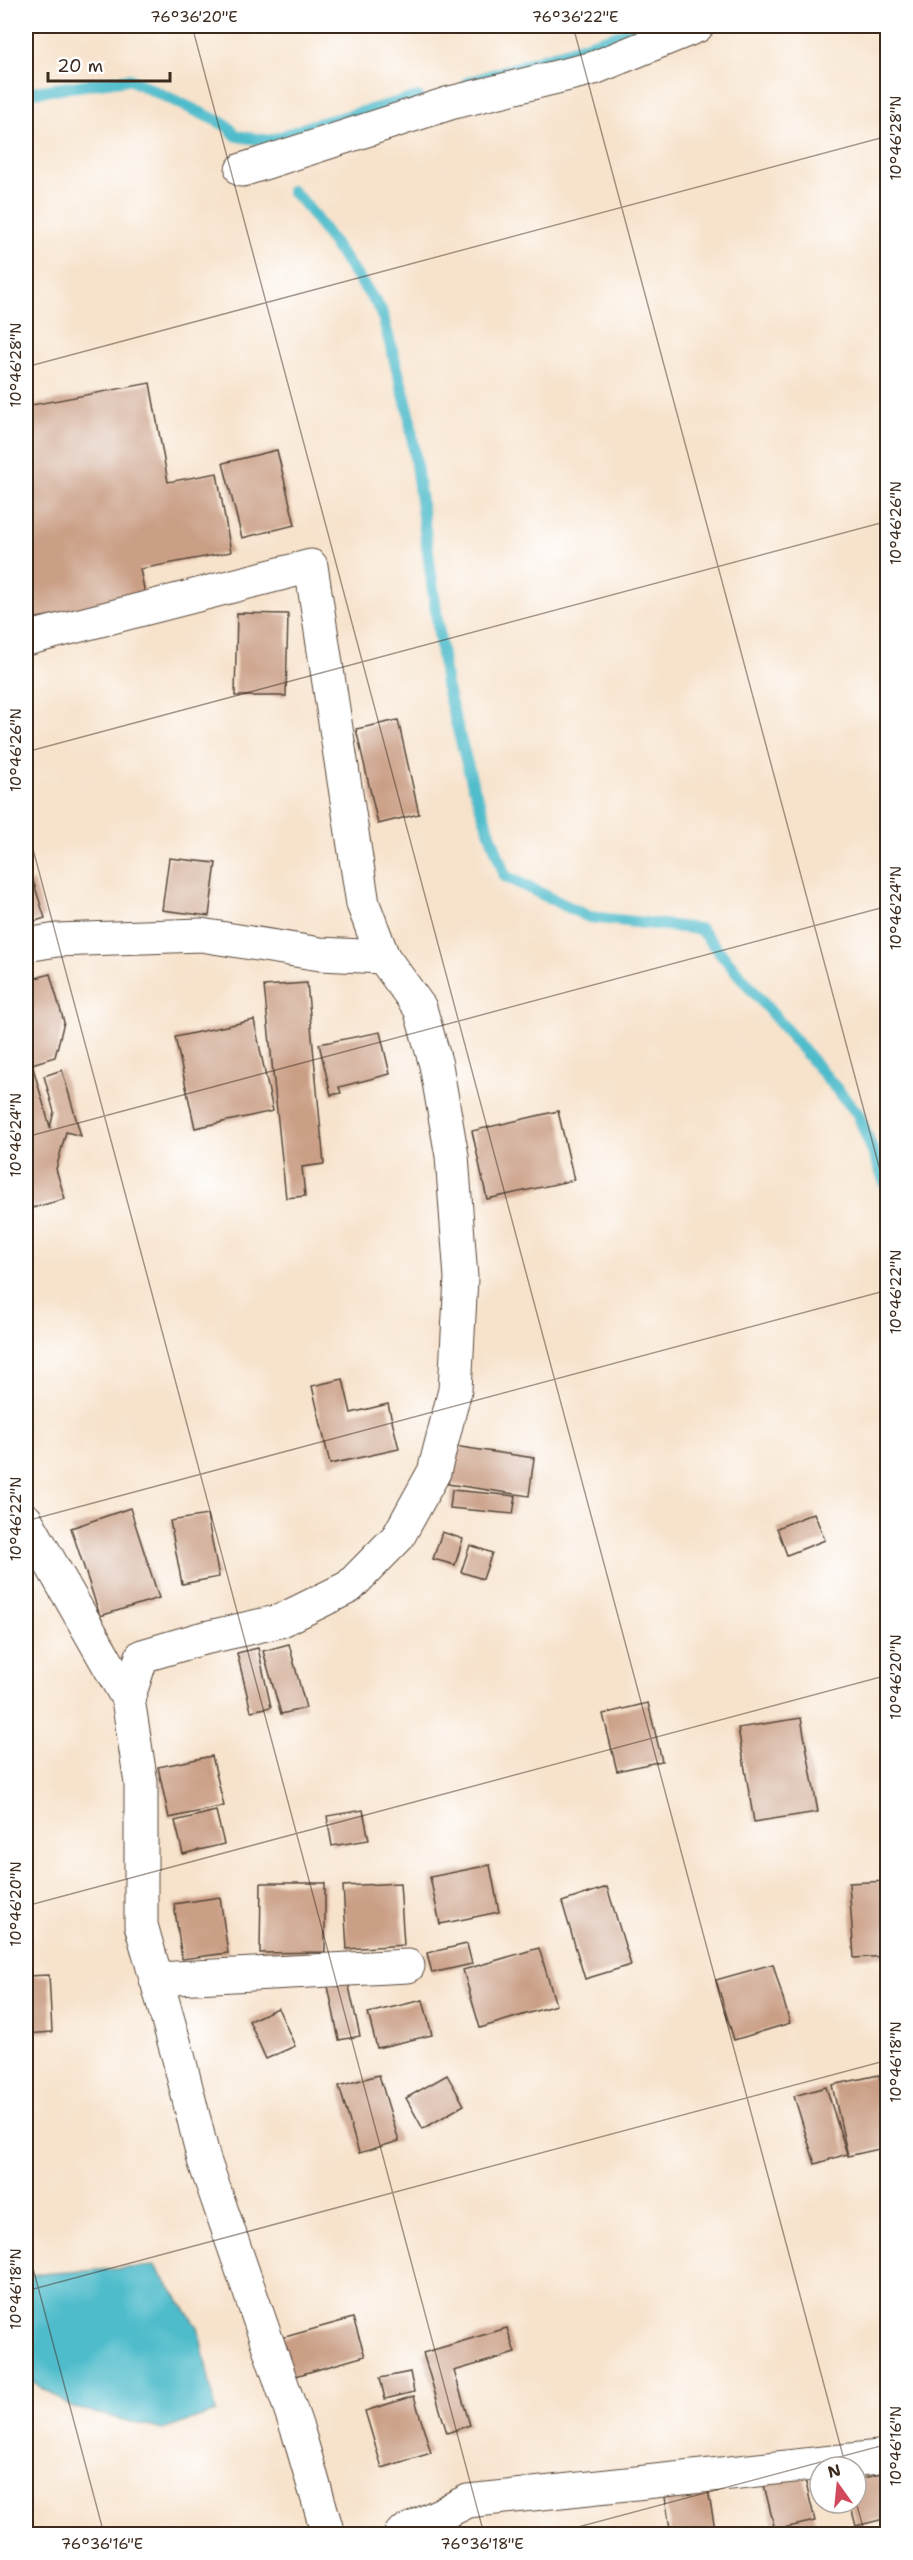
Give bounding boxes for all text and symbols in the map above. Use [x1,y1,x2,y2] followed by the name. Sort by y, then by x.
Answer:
[150,7,238,27] text: 76°36'20"E
[532,7,618,27] text: 76°36'22"E
[48,45,170,83] scale bar
[57,54,103,78] text: 20 m
[886,95,906,181] text: 10°46'28"N
[6,322,26,408] text: 10°46'28"N
[886,481,906,565] text: 10°46'26"N
[6,708,26,792] text: 10°46'26"N
[886,866,906,950] text: 10°46'24"N
[6,1093,26,1177] text: 10°46'24"N
[886,1250,906,1334] text: 10°46'22"N
[6,1477,26,1561] text: 10°46'22"N
[886,1634,906,1720] text: 10°46'20"N
[6,1861,26,1947] text: 10°46'20"N
[886,2021,906,2103] text: 10°46'18"N
[6,2248,26,2330] text: 10°46'18"N
[886,2406,906,2486] text: 10°46'16"N
[808,2455,868,2515] north arrow
[825,2459,843,2483] text: N
[61,2534,143,2554] text: 76°36'16"E
[440,2534,524,2554] text: 76°36'18"E

